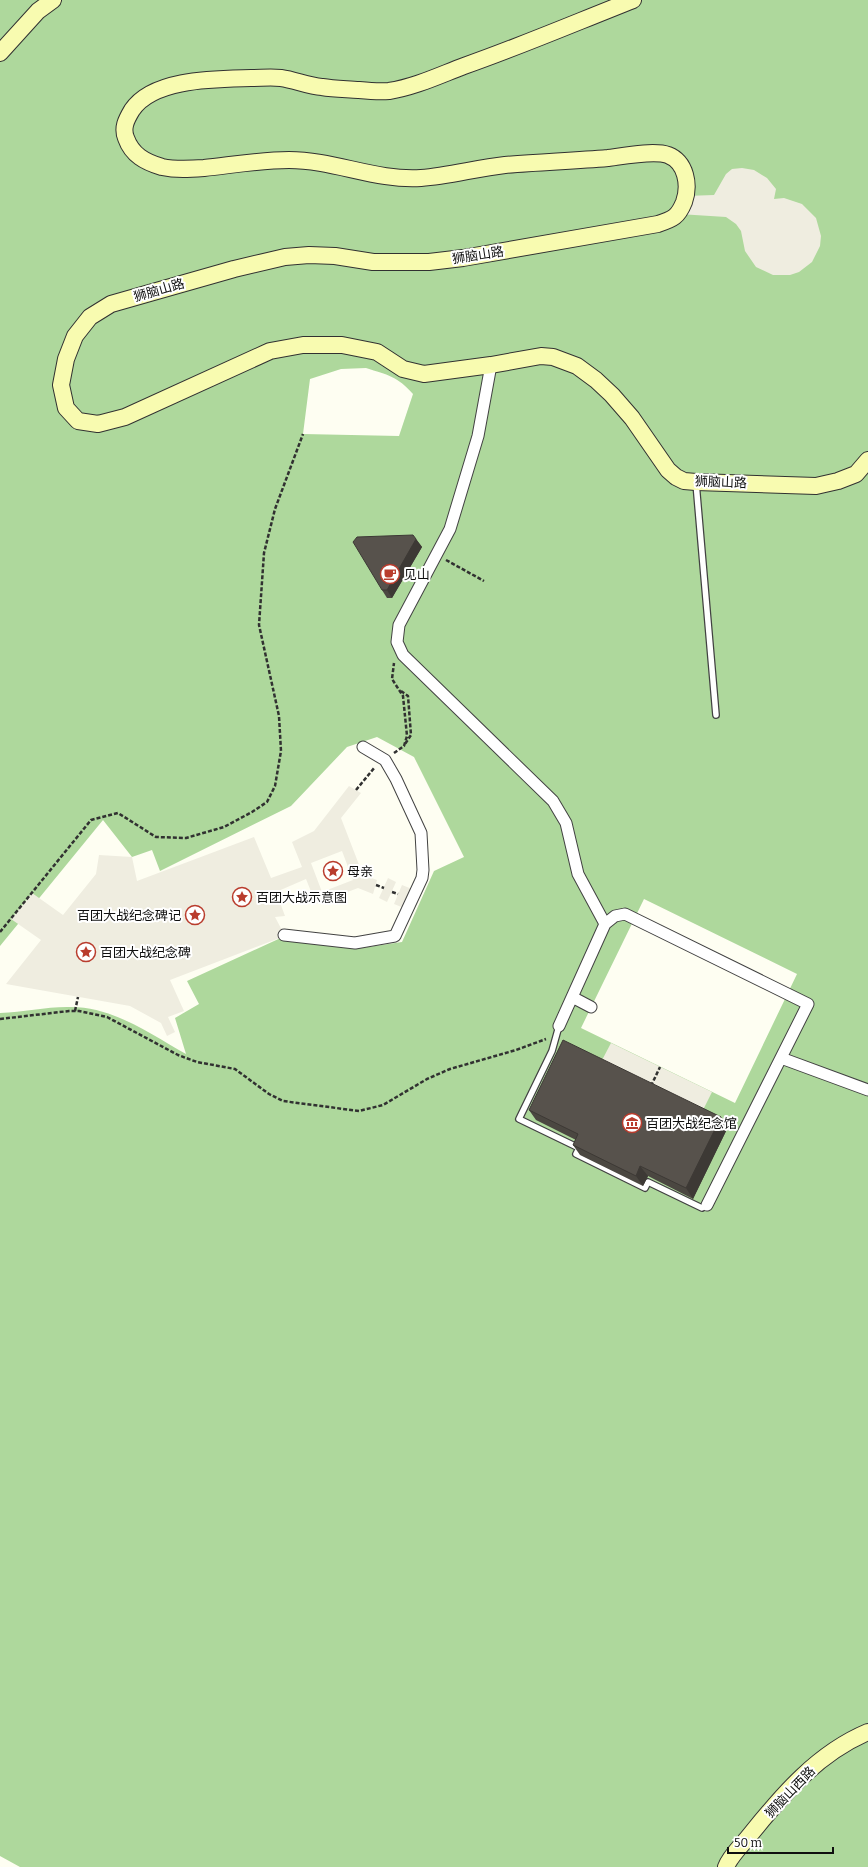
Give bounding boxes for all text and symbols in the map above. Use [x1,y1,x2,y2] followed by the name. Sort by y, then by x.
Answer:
[451,244,505,266] street label: 狮脑山路
[132,276,186,304] street label: 狮脑山路
[695,474,747,490] street label: 狮脑山路
[379,563,401,585] cafe icon: 见山
[404,567,430,582] place label: 见山
[322,860,344,882] place icon: 母亲
[347,864,373,879] place label: 母亲
[231,886,253,908] place icon: 百团大战示意图
[256,890,347,905] place label: 百团大战示意图
[184,904,206,926] place icon: 百团大战纪念碑记
[77,908,181,923] place label: 百团大战纪念碑记
[75,941,97,963] place icon: 百团大战纪念碑
[100,945,191,960] place label: 百团大战纪念碑
[621,1112,643,1134] museum icon: 百团大战纪念馆
[646,1116,737,1131] place label: 百团大战纪念馆
[762,1763,818,1821] street label: 狮脑山西路
[728,1829,833,1855] scale bar
[734,1836,763,1850] text: 50 m

